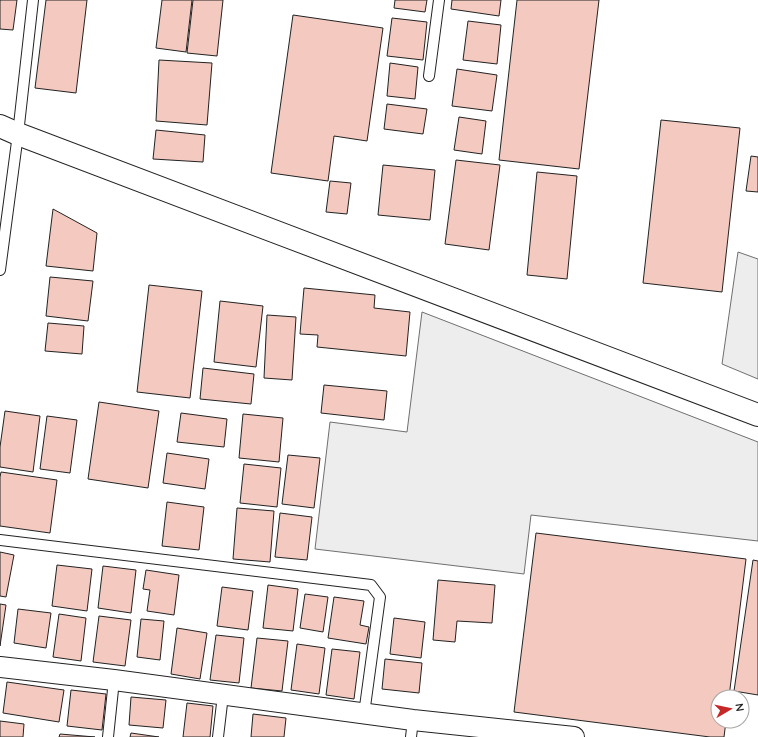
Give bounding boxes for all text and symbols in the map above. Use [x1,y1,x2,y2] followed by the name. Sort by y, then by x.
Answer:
[710,689,750,729] north arrow
[732,702,747,713] text: N

